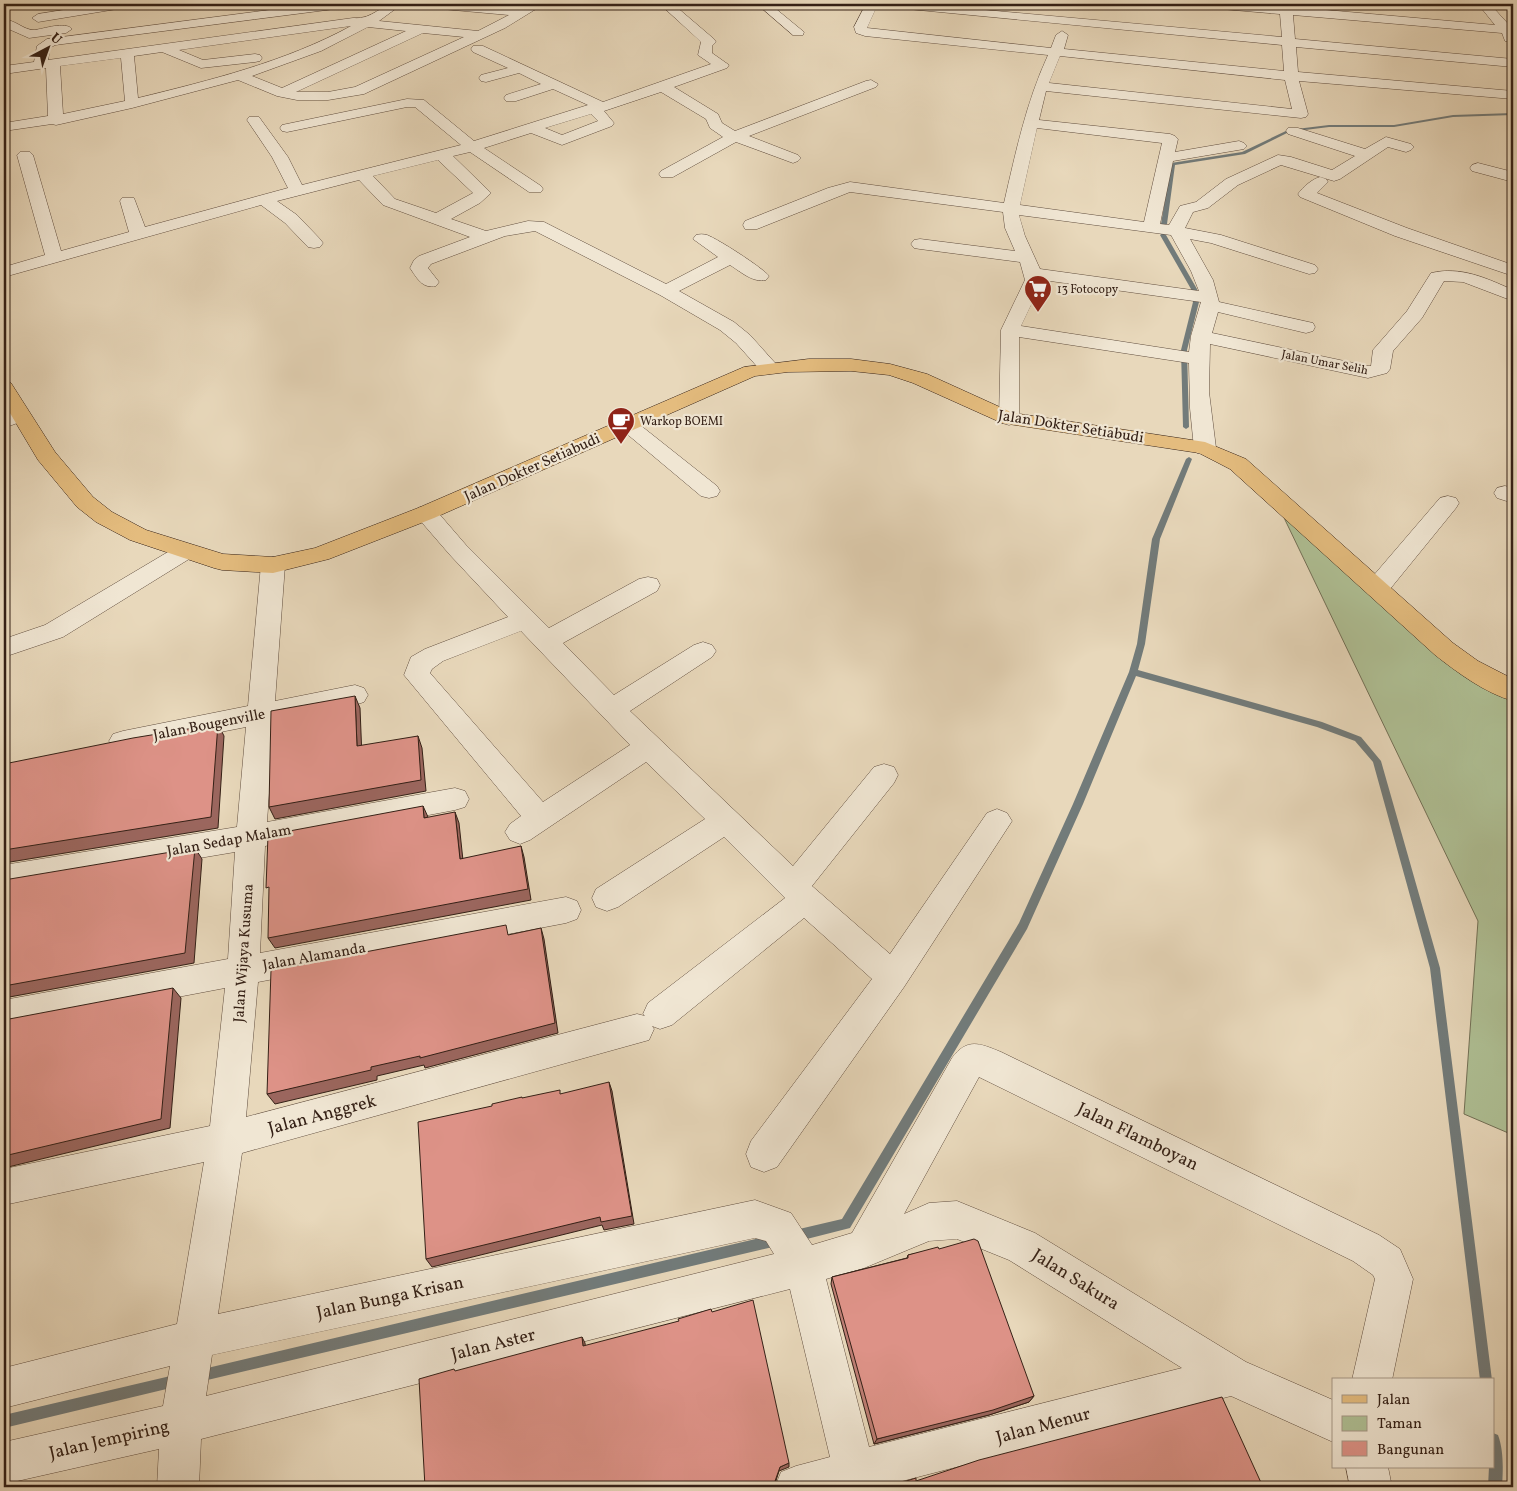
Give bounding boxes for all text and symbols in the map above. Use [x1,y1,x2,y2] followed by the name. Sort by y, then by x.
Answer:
[22,22,72,72] north arrow
[46,29,66,50] text: U
[1023,274,1053,313] supermarket icon: 13 Fotocopy
[1057,282,1119,298] place label: 13 Fotocopy
[1280,347,1369,379] street label: Jalan Umar Selih
[606,406,636,445] cafe icon: Warkop BOEMI
[996,406,1145,449] street label: Jalan Dokter Setiabudi
[640,414,723,430] place label: Warkop BOEMI
[461,429,604,508] street label: Jalan Dokter Setiabudi
[151,704,267,747] street label: Jalan Bougenville
[165,820,293,863] street label: Jalan Sedap Malam
[229,883,260,1023] street label: Jalan Wijaya Kusuma
[261,938,368,977] street label: Jalan Alamanda
[265,1089,380,1142] street label: Jalan Anggrek
[1072,1097,1203,1178] street label: Jalan Flamboyan
[1027,1243,1124,1317] street label: Jalan Sakura
[314,1271,467,1326] street label: Jalan Bunga Krisan
[449,1323,539,1368] street label: Jalan Aster
[1332,1378,1494,1468] legend
[1377,1390,1410,1411] text: Jalan
[993,1402,1094,1451] street label: Jalan Menur
[47,1414,172,1466] street label: Jalan Jempiring
[1377,1414,1422,1435] text: Taman
[1377,1440,1444,1461] text: Bangunan

